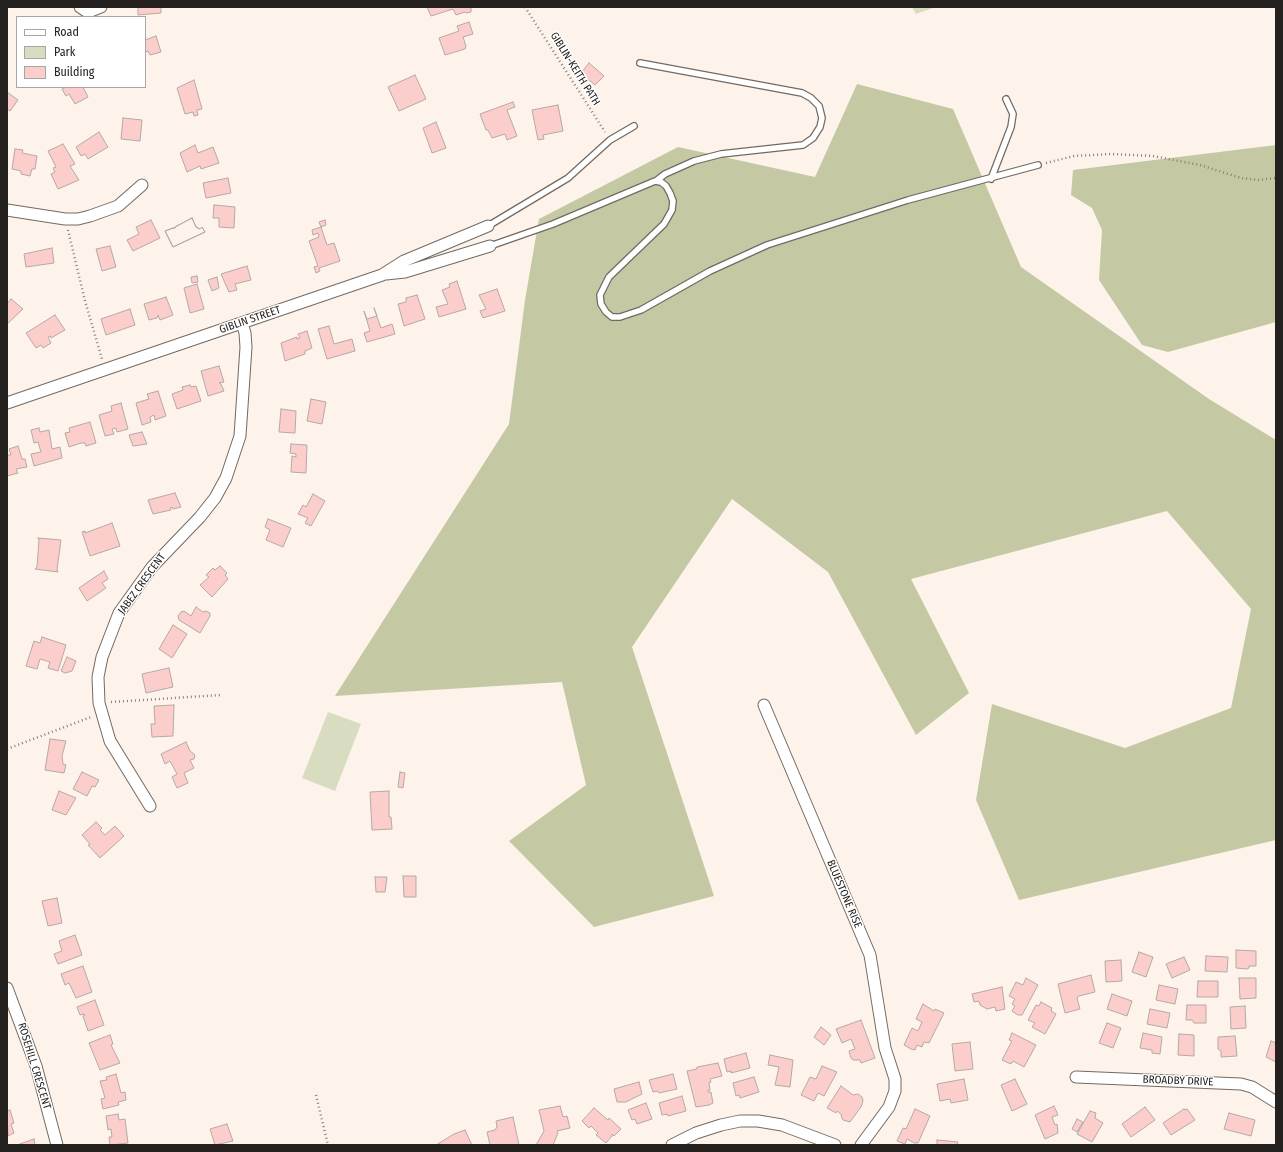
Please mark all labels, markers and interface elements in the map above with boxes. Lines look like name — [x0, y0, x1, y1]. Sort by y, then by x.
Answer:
legend — [16, 16, 146, 88]
text: Road — [54, 25, 79, 39]
street label: GIBLIN-KEITH PATH — [547, 30, 603, 108]
text: Park — [54, 45, 75, 59]
text: Building — [54, 65, 94, 79]
street label: GIBLIN STREET — [218, 303, 282, 337]
street label: JABEZ CRESCENT — [115, 551, 169, 617]
street label: BLUESTONE RISE — [824, 858, 864, 930]
street label: ROSEHILL CRESCENT — [15, 1021, 53, 1111]
street label: BROADBY DRIVE — [1142, 1073, 1214, 1089]

